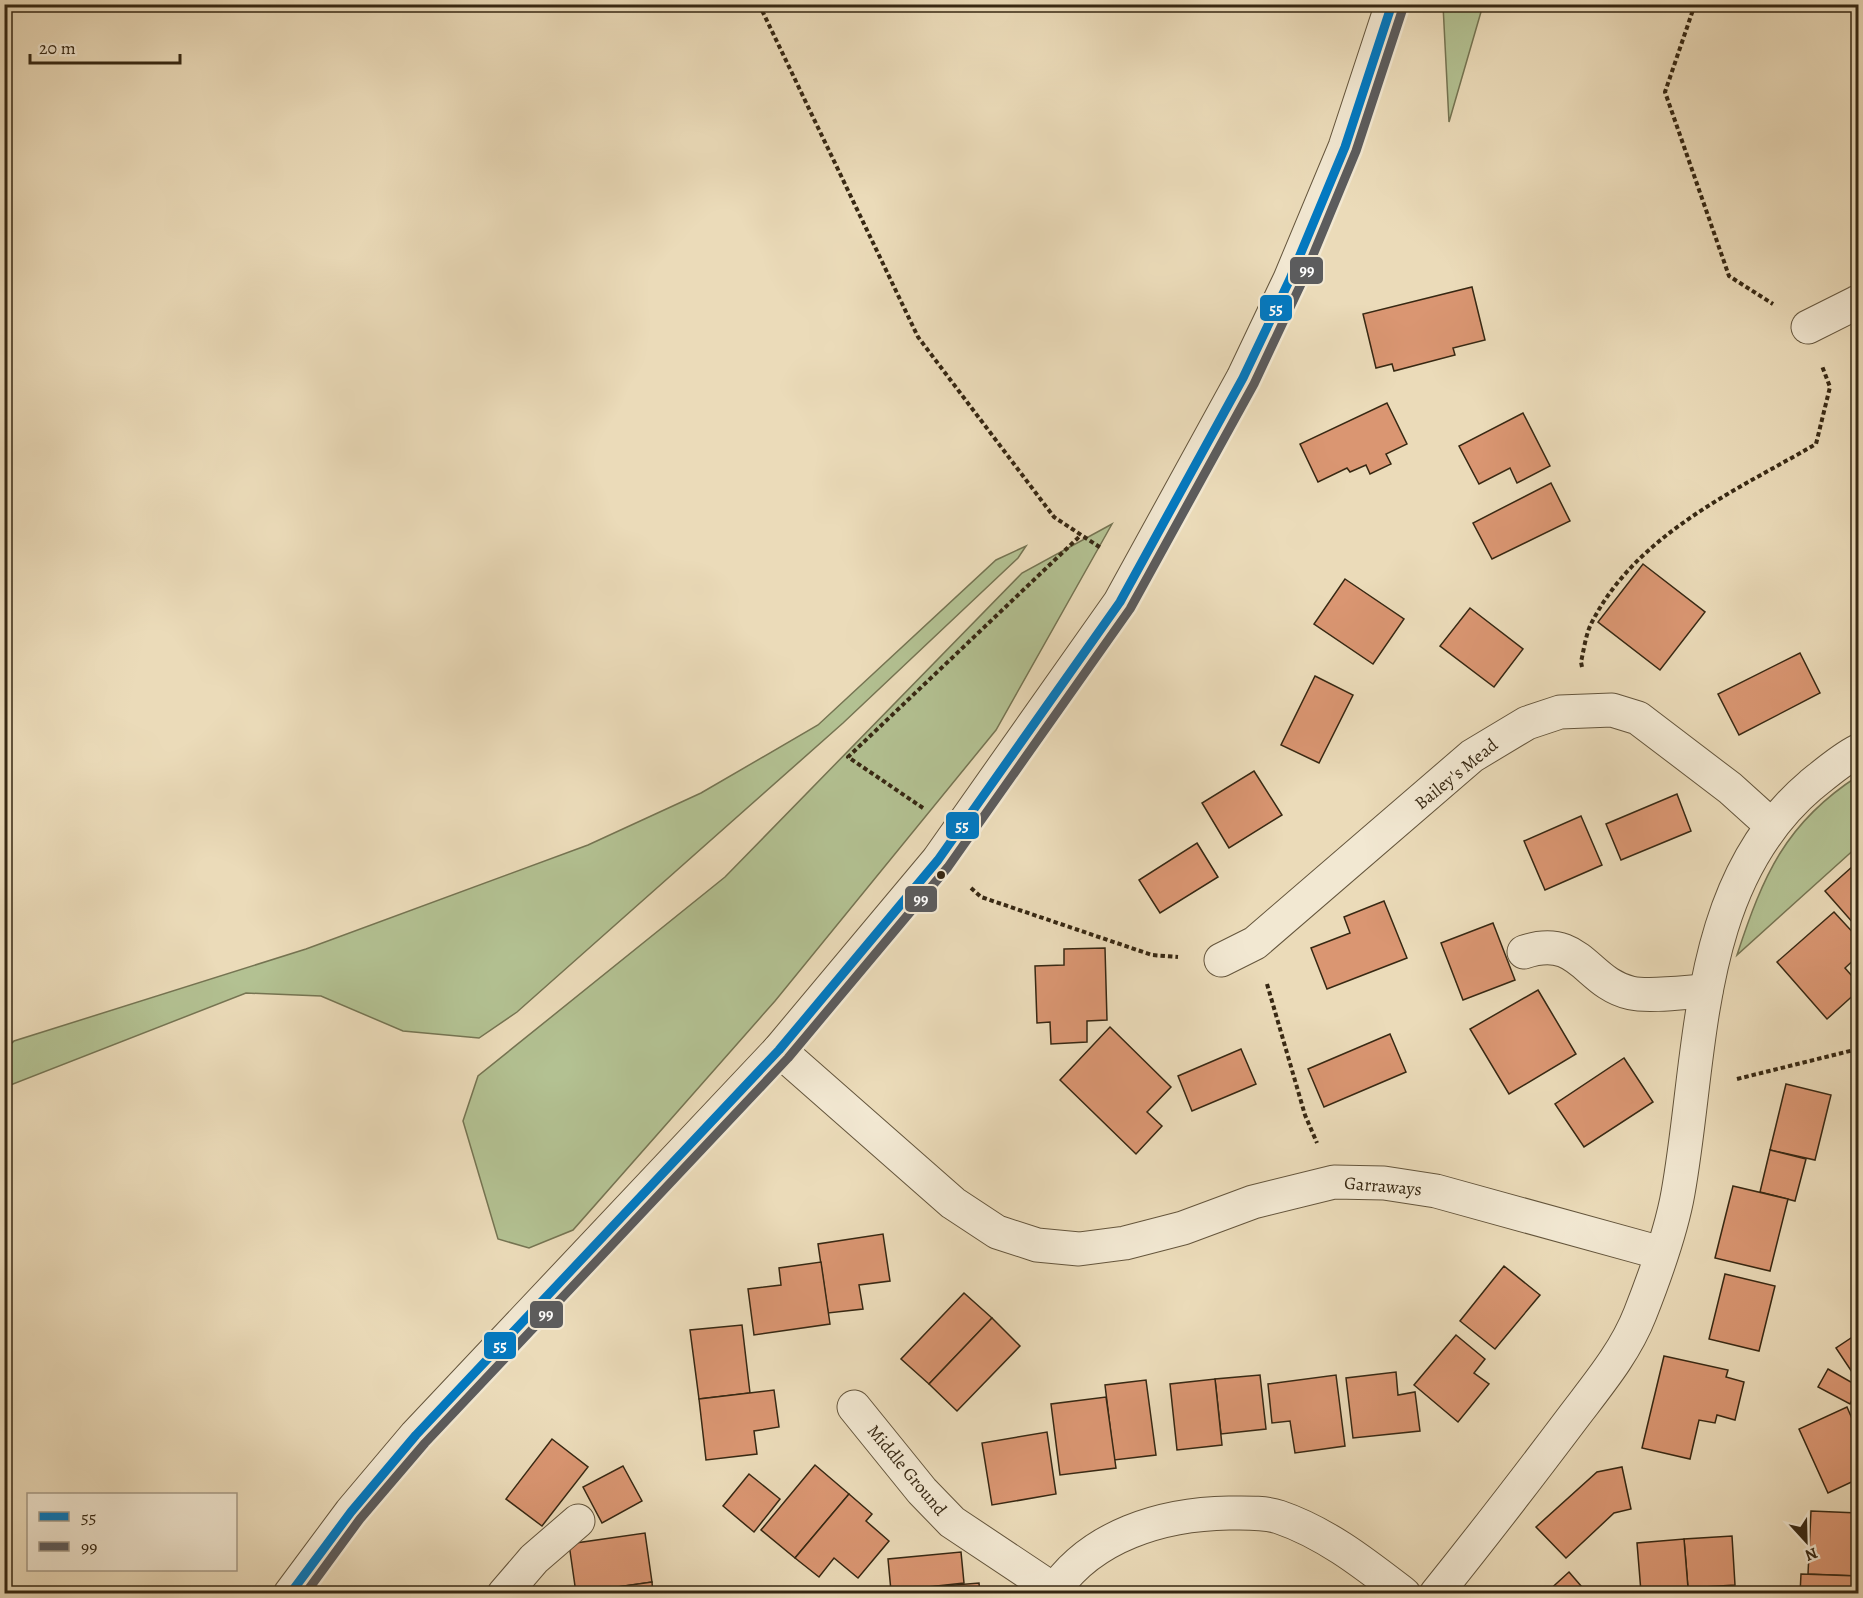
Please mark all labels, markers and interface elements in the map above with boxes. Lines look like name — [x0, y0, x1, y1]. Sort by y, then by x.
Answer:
scale bar — [30, 27, 180, 65]
text: 20 m — [39, 36, 76, 60]
line badge: 99 — [1289, 256, 1324, 285]
text: 99 — [1300, 260, 1314, 282]
line badge: 55 — [1259, 294, 1293, 322]
text: 55 — [1269, 298, 1283, 320]
street label: Bailey's Mead — [1409, 733, 1503, 815]
line badge: 55 — [945, 811, 980, 840]
text: 55 — [955, 815, 969, 837]
unlabelled marker — [935, 869, 947, 881]
line badge: 99 — [904, 885, 938, 913]
text: 99 — [914, 889, 928, 911]
street label: Garraways — [1343, 1171, 1423, 1201]
line badge: 99 — [529, 1300, 564, 1329]
text: 99 — [539, 1304, 553, 1326]
line badge: 55 — [483, 1331, 517, 1360]
text: 55 — [493, 1335, 507, 1357]
street label: Middle Ground — [862, 1419, 952, 1521]
legend — [27, 1493, 237, 1571]
text: 55 — [81, 1505, 96, 1529]
north arrow — [1776, 1511, 1836, 1571]
text: 99 — [81, 1535, 97, 1559]
text: N — [1801, 1542, 1821, 1566]

